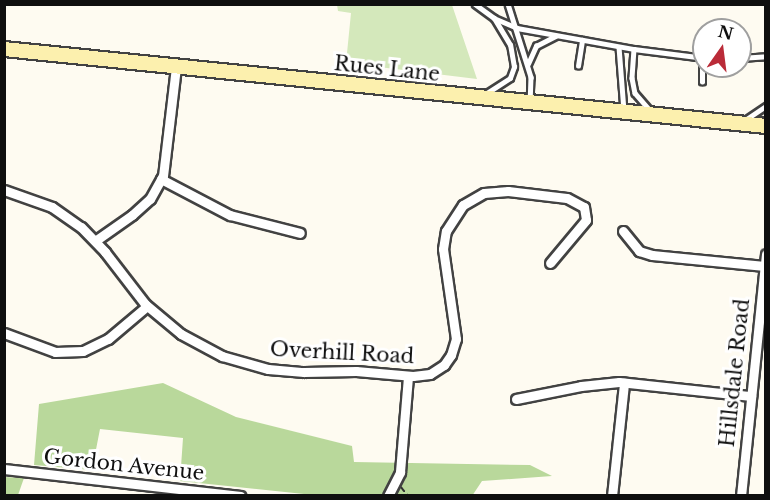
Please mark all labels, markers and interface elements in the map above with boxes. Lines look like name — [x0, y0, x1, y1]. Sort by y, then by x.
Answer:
north arrow — [692, 18, 752, 78]
text: N — [716, 21, 736, 44]
street label: Rues Lane — [333, 52, 441, 86]
street label: Hillsdale Road — [715, 298, 755, 448]
street label: Overhill Road — [269, 337, 415, 369]
street label: Gordon Avenue — [42, 445, 206, 485]

